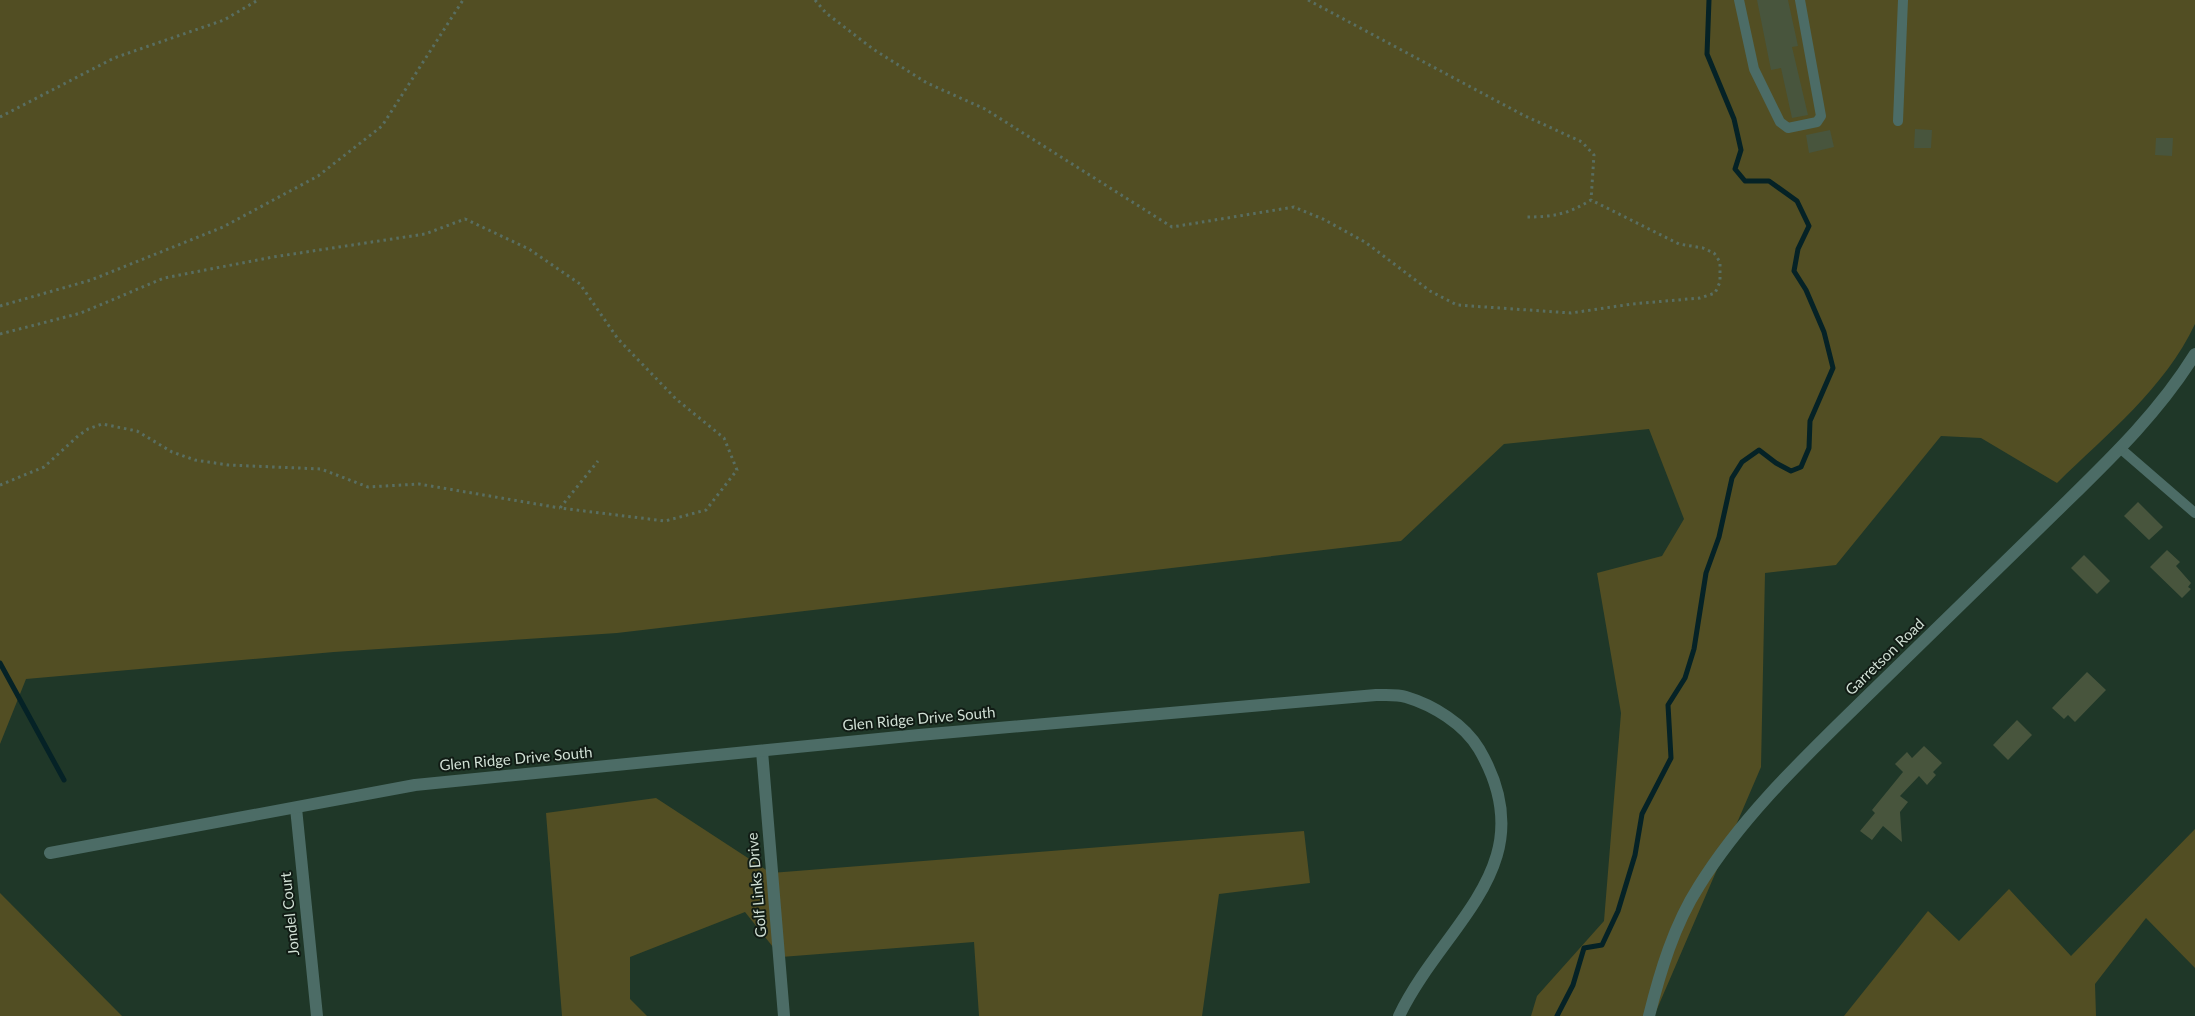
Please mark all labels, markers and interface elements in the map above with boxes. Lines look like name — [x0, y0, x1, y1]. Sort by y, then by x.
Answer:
street label: Garretson Road — [1841, 614, 1928, 698]
street label: Glen Ridge Drive South — [842, 702, 996, 734]
street label: Glen Ridge Drive South — [439, 742, 593, 774]
street label: Golf Links Drive — [742, 832, 770, 938]
street label: Jondel Court — [276, 871, 302, 957]

